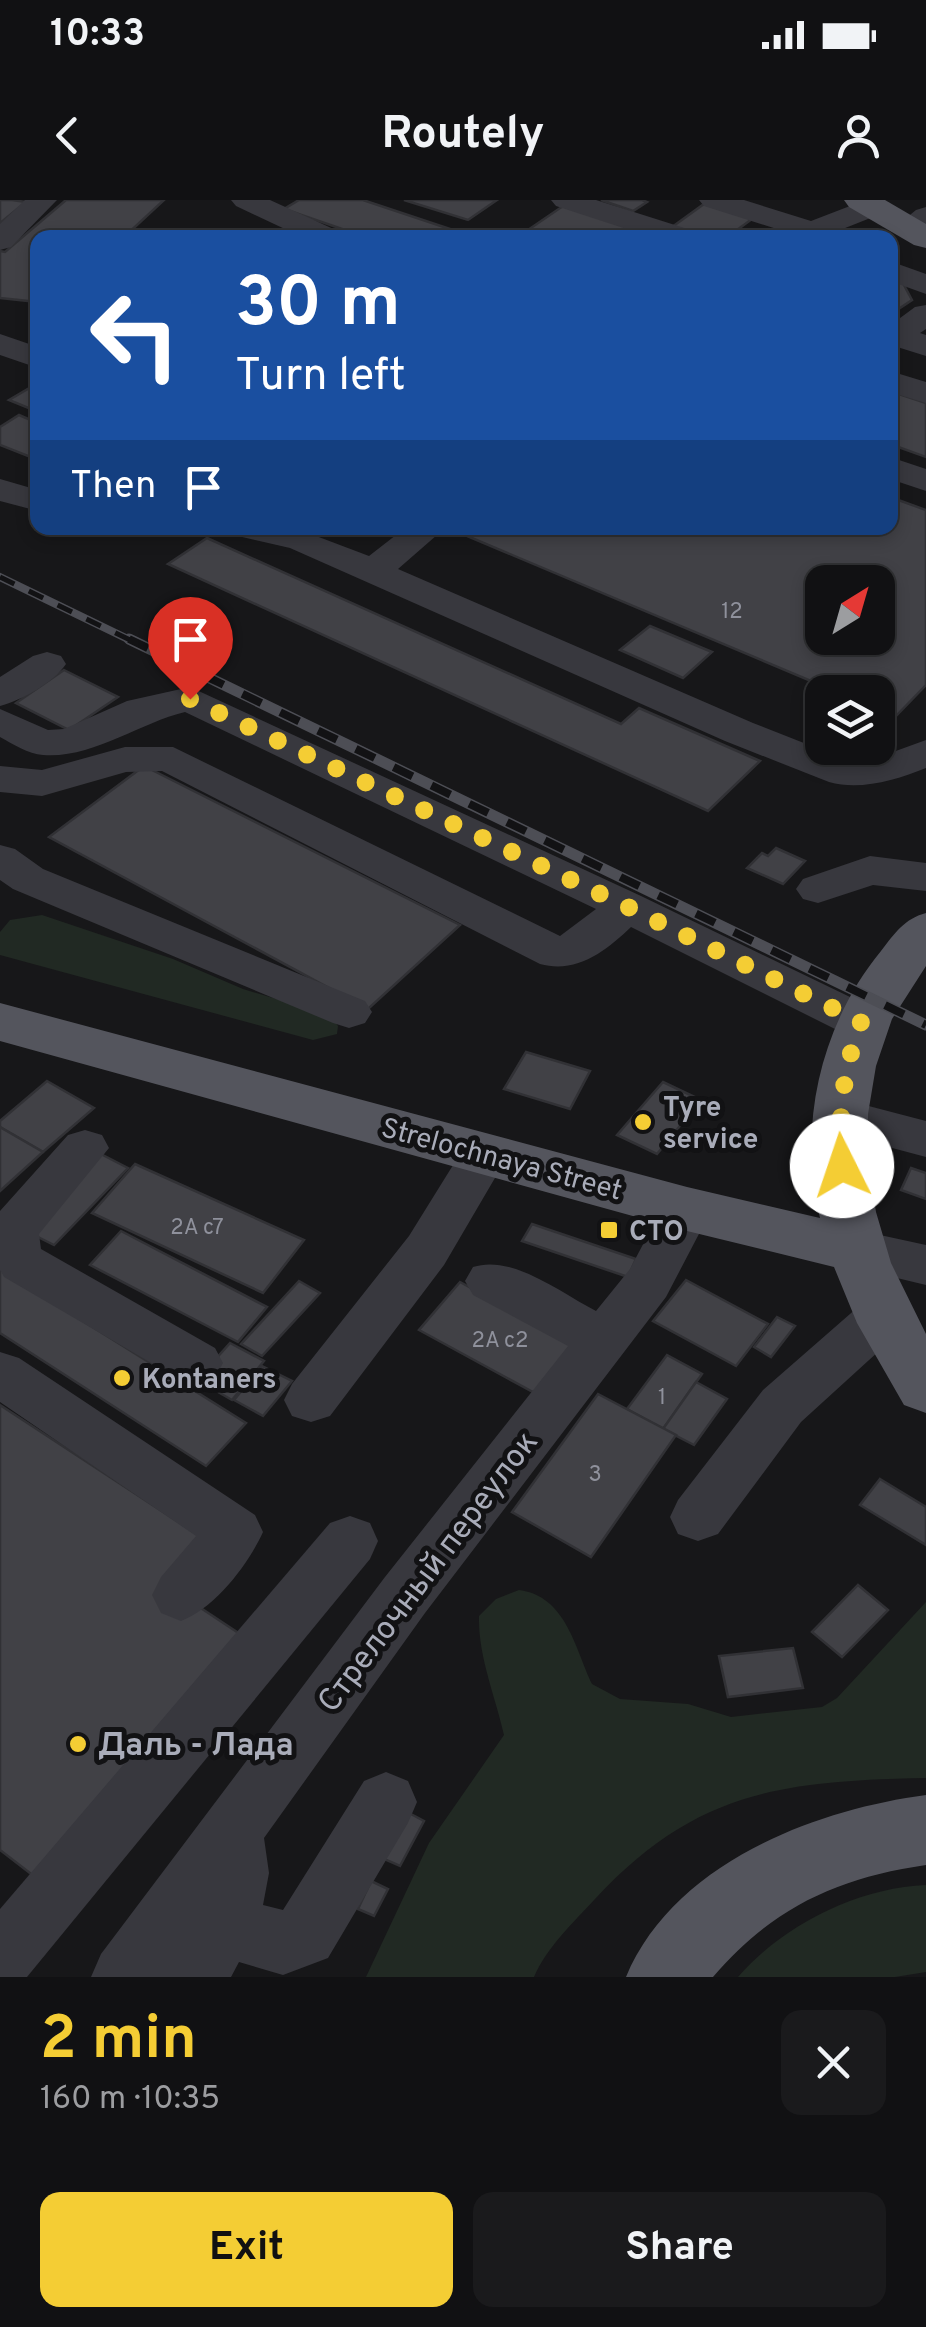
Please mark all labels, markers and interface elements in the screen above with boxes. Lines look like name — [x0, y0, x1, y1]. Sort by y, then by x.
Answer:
text: 10:33 — [50, 11, 145, 60]
text: Routely — [382, 107, 544, 164]
icon: back — [40, 108, 95, 163]
icon: person — [831, 108, 886, 163]
text: 30 m — [235, 262, 401, 351]
icon: left — [70, 270, 200, 400]
text: Turn left — [235, 349, 406, 406]
icon: arrive — [176, 460, 231, 515]
text: Then — [70, 463, 156, 512]
north arrow — [805, 565, 895, 655]
map controls — [805, 565, 895, 765]
pin — [148, 597, 233, 700]
house number: 12 — [721, 599, 743, 626]
icon: arrive — [163, 612, 218, 667]
button: layers — [805, 675, 895, 765]
place label: Tyre service — [663, 1091, 758, 1159]
street label: Strelochnaya Street — [377, 1111, 626, 1210]
marker: Tyre service — [632, 1111, 654, 1133]
position arrow — [790, 1114, 894, 1218]
house number: 2А с7 — [170, 1215, 224, 1242]
place label: СТО — [629, 1215, 684, 1251]
marker: СТО — [598, 1219, 620, 1241]
house number: 2А с2 — [471, 1328, 529, 1355]
place label: Kontaners — [142, 1363, 277, 1399]
marker: Kontaners — [111, 1367, 133, 1389]
house number: 1 — [658, 1385, 666, 1412]
street label: Стрелочный переулок — [310, 1424, 548, 1721]
house number: 3 — [588, 1462, 602, 1489]
place label: Даль - Лада — [98, 1727, 294, 1767]
marker: Даль - Лада — [67, 1733, 89, 1755]
text: 2 min — [40, 2004, 197, 2080]
button: close — [781, 2010, 886, 2115]
text: 160 m · 10:35 — [40, 2080, 220, 2120]
button: Exit — [40, 2192, 453, 2307]
button: Share — [473, 2192, 886, 2307]

